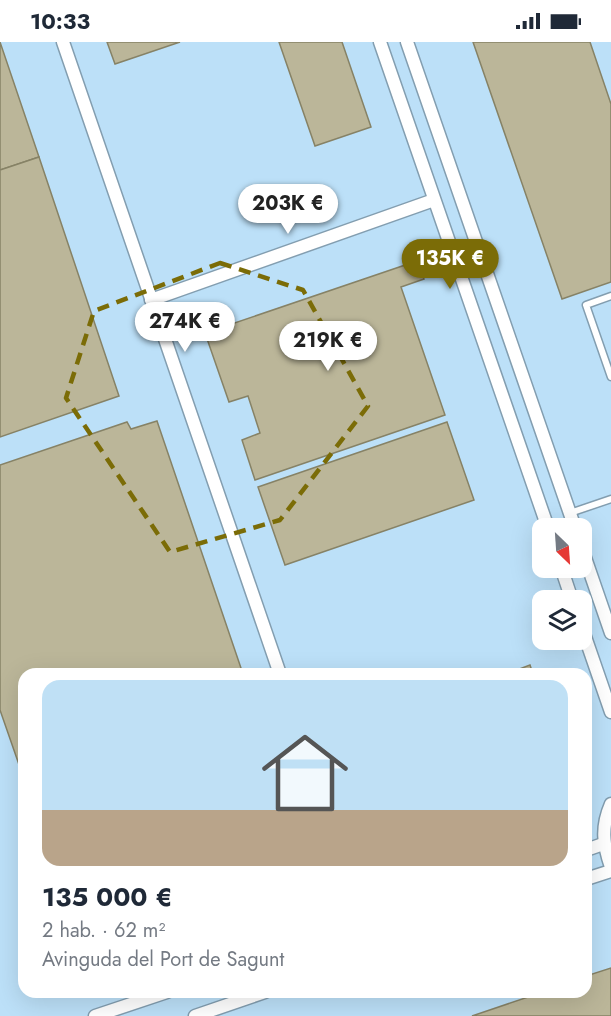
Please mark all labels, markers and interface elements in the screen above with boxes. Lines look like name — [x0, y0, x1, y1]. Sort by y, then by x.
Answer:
text: 10:33 — [30, 5, 90, 37]
pin: 203K € — [239, 184, 337, 235]
text: 203K € — [252, 189, 324, 218]
pin: 135K € — [401, 239, 499, 290]
text: 135K € — [416, 244, 484, 273]
pin: 274K € — [136, 302, 234, 353]
text: 274K € — [149, 307, 221, 336]
pin: 219K € — [279, 321, 377, 372]
text: 219K € — [293, 326, 363, 355]
north arrow — [532, 518, 592, 578]
map controls — [532, 518, 592, 650]
button: layers — [532, 590, 592, 650]
icon: home — [251, 719, 359, 827]
text: 135 000 € — [42, 878, 172, 916]
text: 2 hab. · 62 m² — [42, 916, 165, 945]
text: Avinguda del Port de Sagunt — [42, 945, 284, 974]

